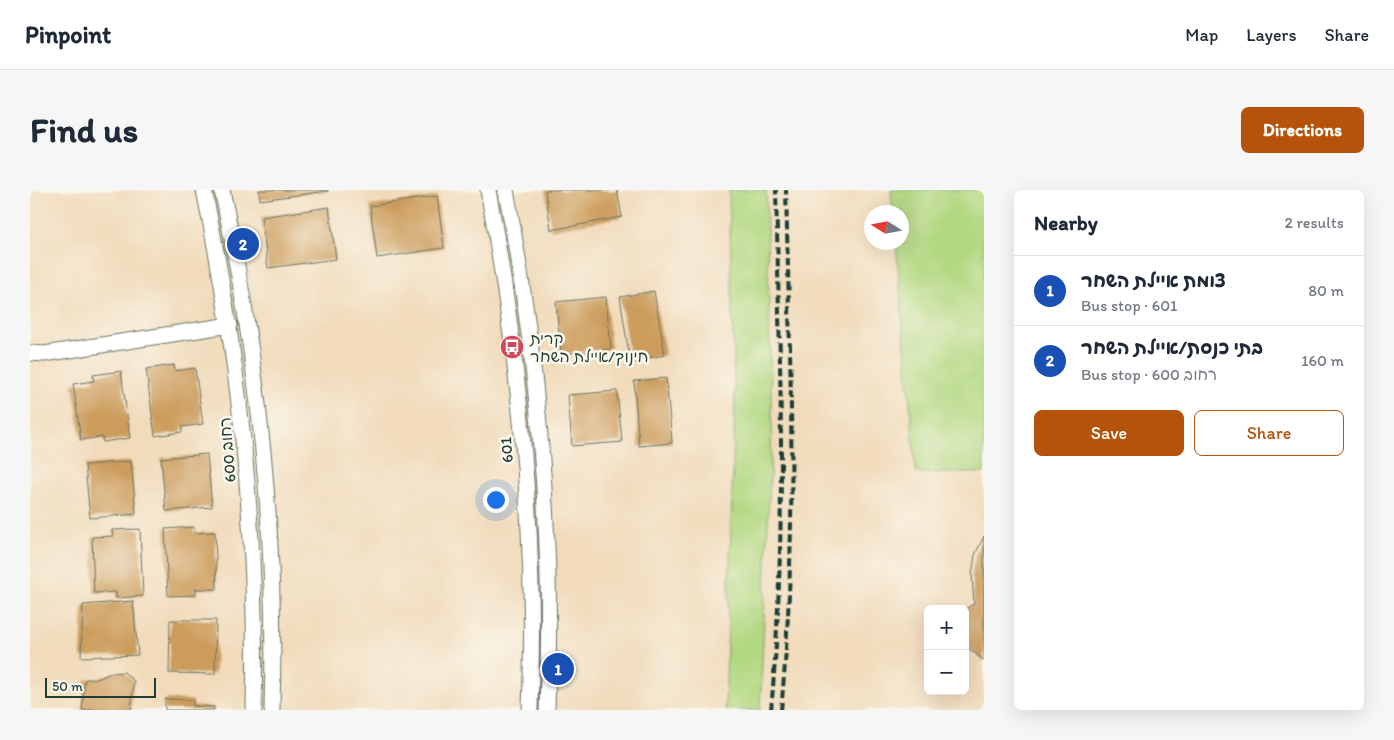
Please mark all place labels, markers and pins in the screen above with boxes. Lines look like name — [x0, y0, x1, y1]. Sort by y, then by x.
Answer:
pin: 2 — [227, 225, 259, 263]
place label: קרית חינוך/איילת השחר — [529, 329, 648, 366]
bus stop icon: קרית חינוך/איילת השחר — [499, 334, 525, 360]
pin: 1 — [542, 650, 574, 688]

